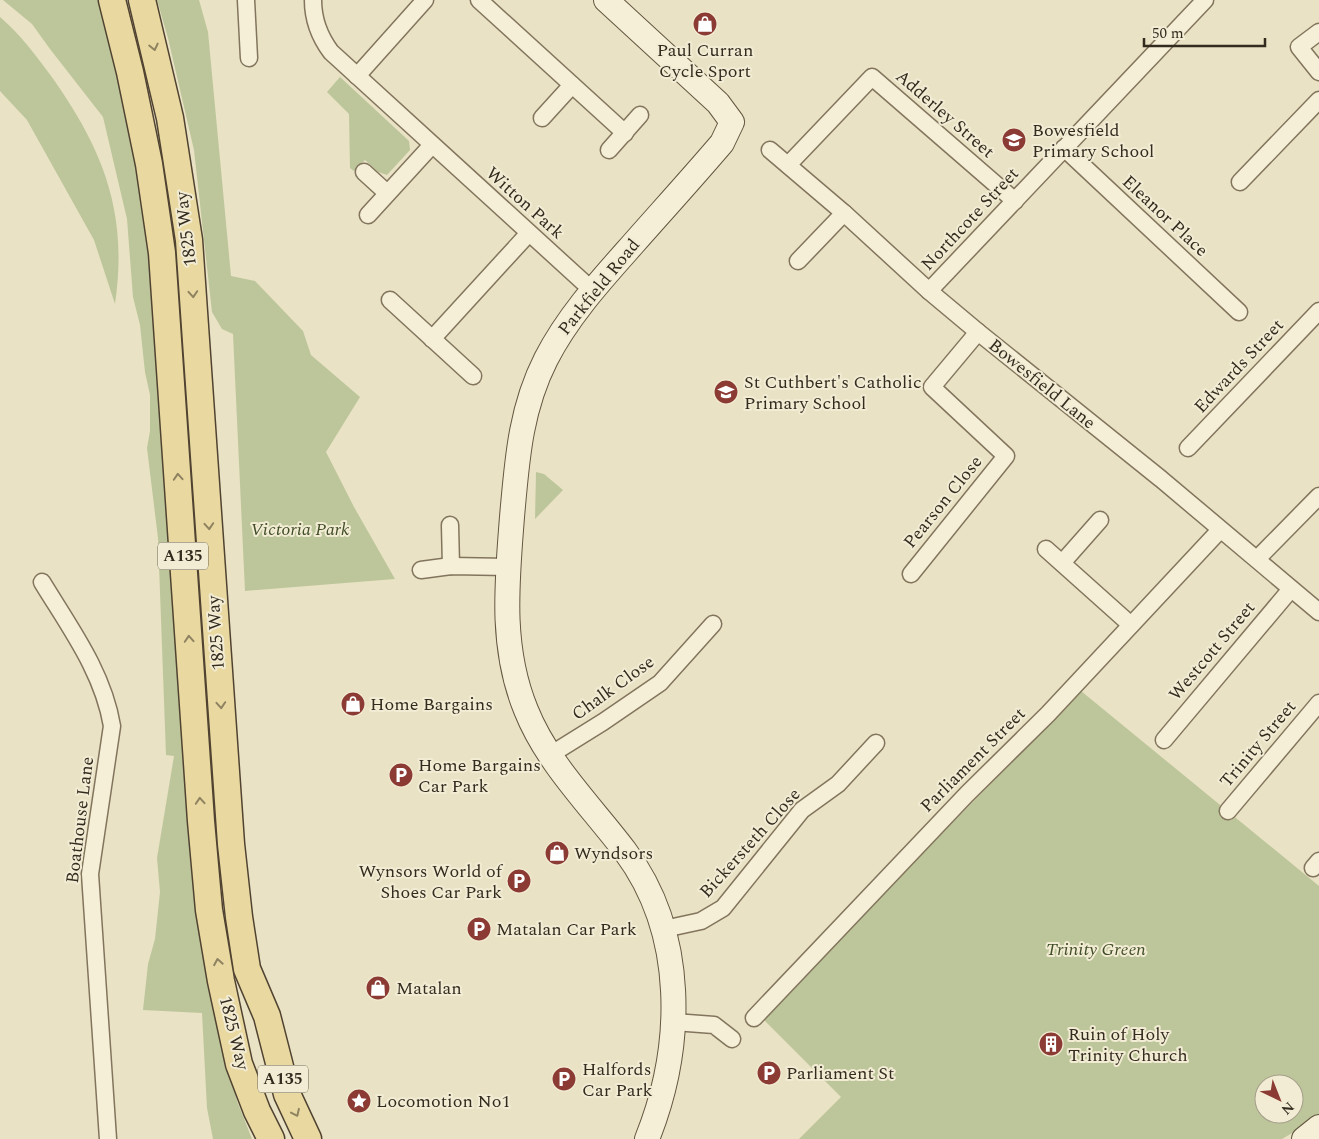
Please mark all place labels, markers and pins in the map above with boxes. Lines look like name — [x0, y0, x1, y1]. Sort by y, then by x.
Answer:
shop icon: Paul Curran Cycle Sport — [692, 11, 718, 37]
place label: Paul Curran Cycle Sport — [657, 37, 753, 85]
place label: Bowesfield Primary School — [1032, 117, 1154, 165]
school or university icon: Bowesfield Primary School — [1001, 127, 1027, 153]
place label: St Cuthbert's Catholic Primary School — [744, 369, 922, 417]
school or university icon: St Cuthbert's Catholic Primary School — [713, 379, 739, 405]
shop icon: Home Bargains — [340, 691, 366, 717]
place label: Home Bargains — [370, 691, 493, 718]
place label: Home Bargains Car Park — [418, 752, 541, 800]
parking icon: Home Bargains Car Park — [388, 762, 414, 788]
shop icon: Wyndsors — [544, 840, 570, 866]
place label: Wyndsors — [574, 840, 653, 867]
place label: Wynsors World of Shoes Car Park — [358, 858, 504, 906]
parking icon: Wynsors World of Shoes Car Park — [506, 868, 532, 894]
parking icon: Matalan Car Park — [466, 916, 492, 942]
place label: Matalan Car Park — [496, 916, 637, 943]
shop icon: Matalan — [365, 975, 391, 1001]
place label: Matalan — [396, 975, 462, 1002]
place label: Ruin of Holy Trinity Church — [1068, 1021, 1188, 1069]
building icon: Ruin of Holy Trinity Church — [1038, 1031, 1064, 1057]
place label: Halfords Car Park — [582, 1056, 653, 1104]
parking icon: Parliament St — [756, 1060, 782, 1086]
place label: Parliament St — [786, 1060, 894, 1087]
parking icon: Halfords Car Park — [551, 1066, 577, 1092]
place icon: Locomotion No1 — [346, 1088, 372, 1114]
place label: Locomotion No1 — [376, 1088, 511, 1115]

